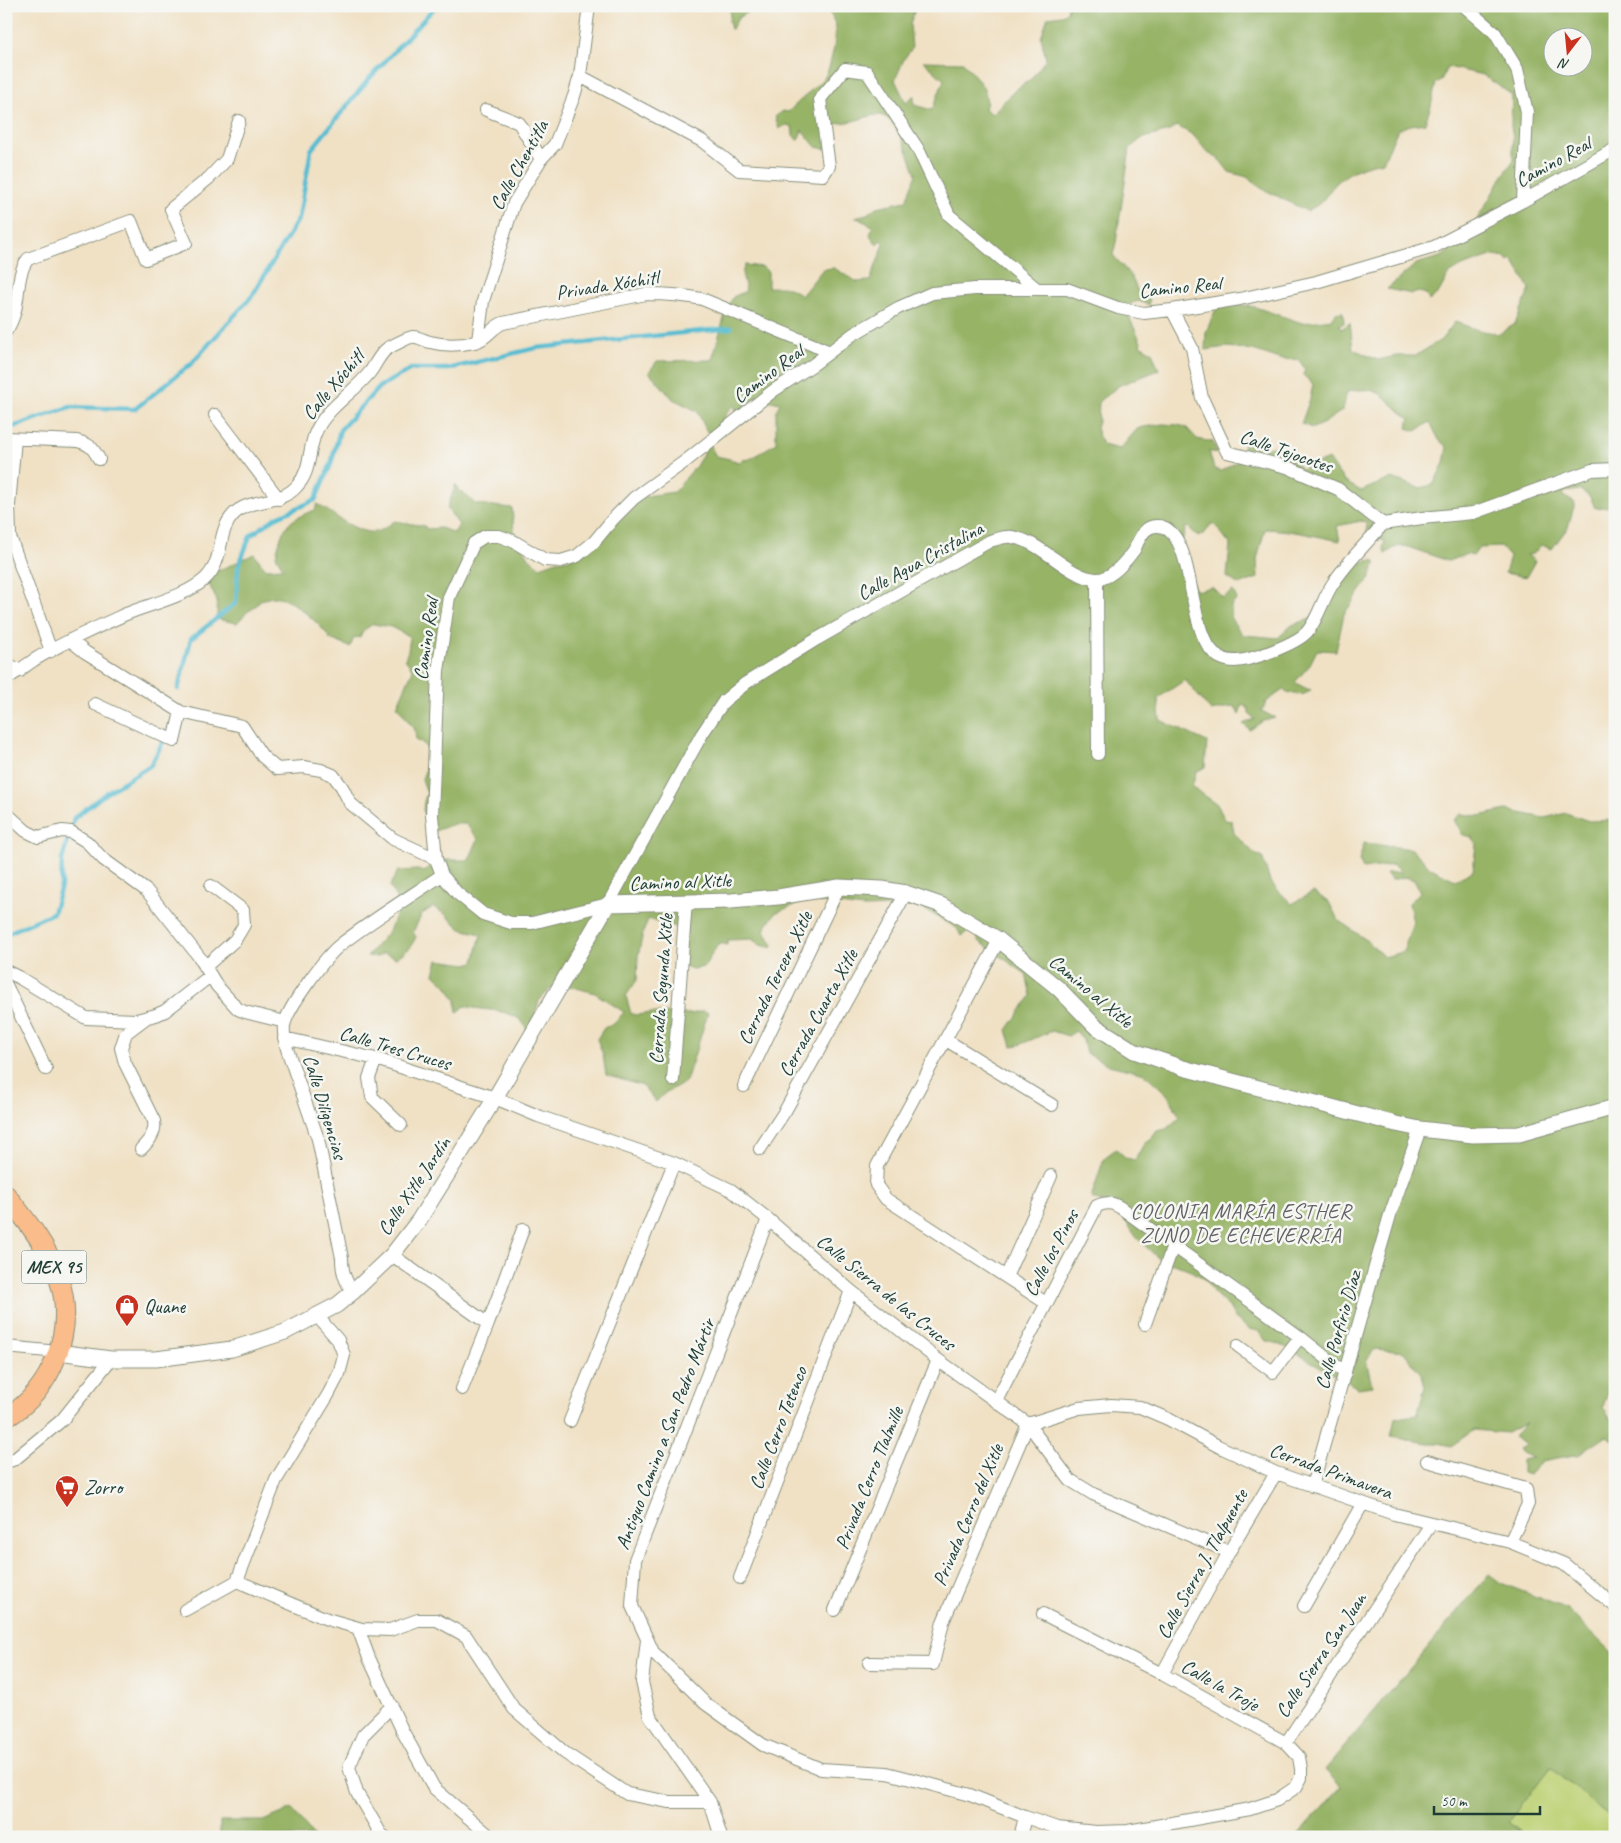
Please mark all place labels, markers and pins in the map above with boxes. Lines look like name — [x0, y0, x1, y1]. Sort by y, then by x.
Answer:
shop icon: Quane — [114, 1293, 140, 1327]
place label: Quane — [144, 1294, 186, 1319]
supermarket icon: Zorro — [54, 1474, 80, 1508]
place label: Zorro — [84, 1475, 124, 1500]

